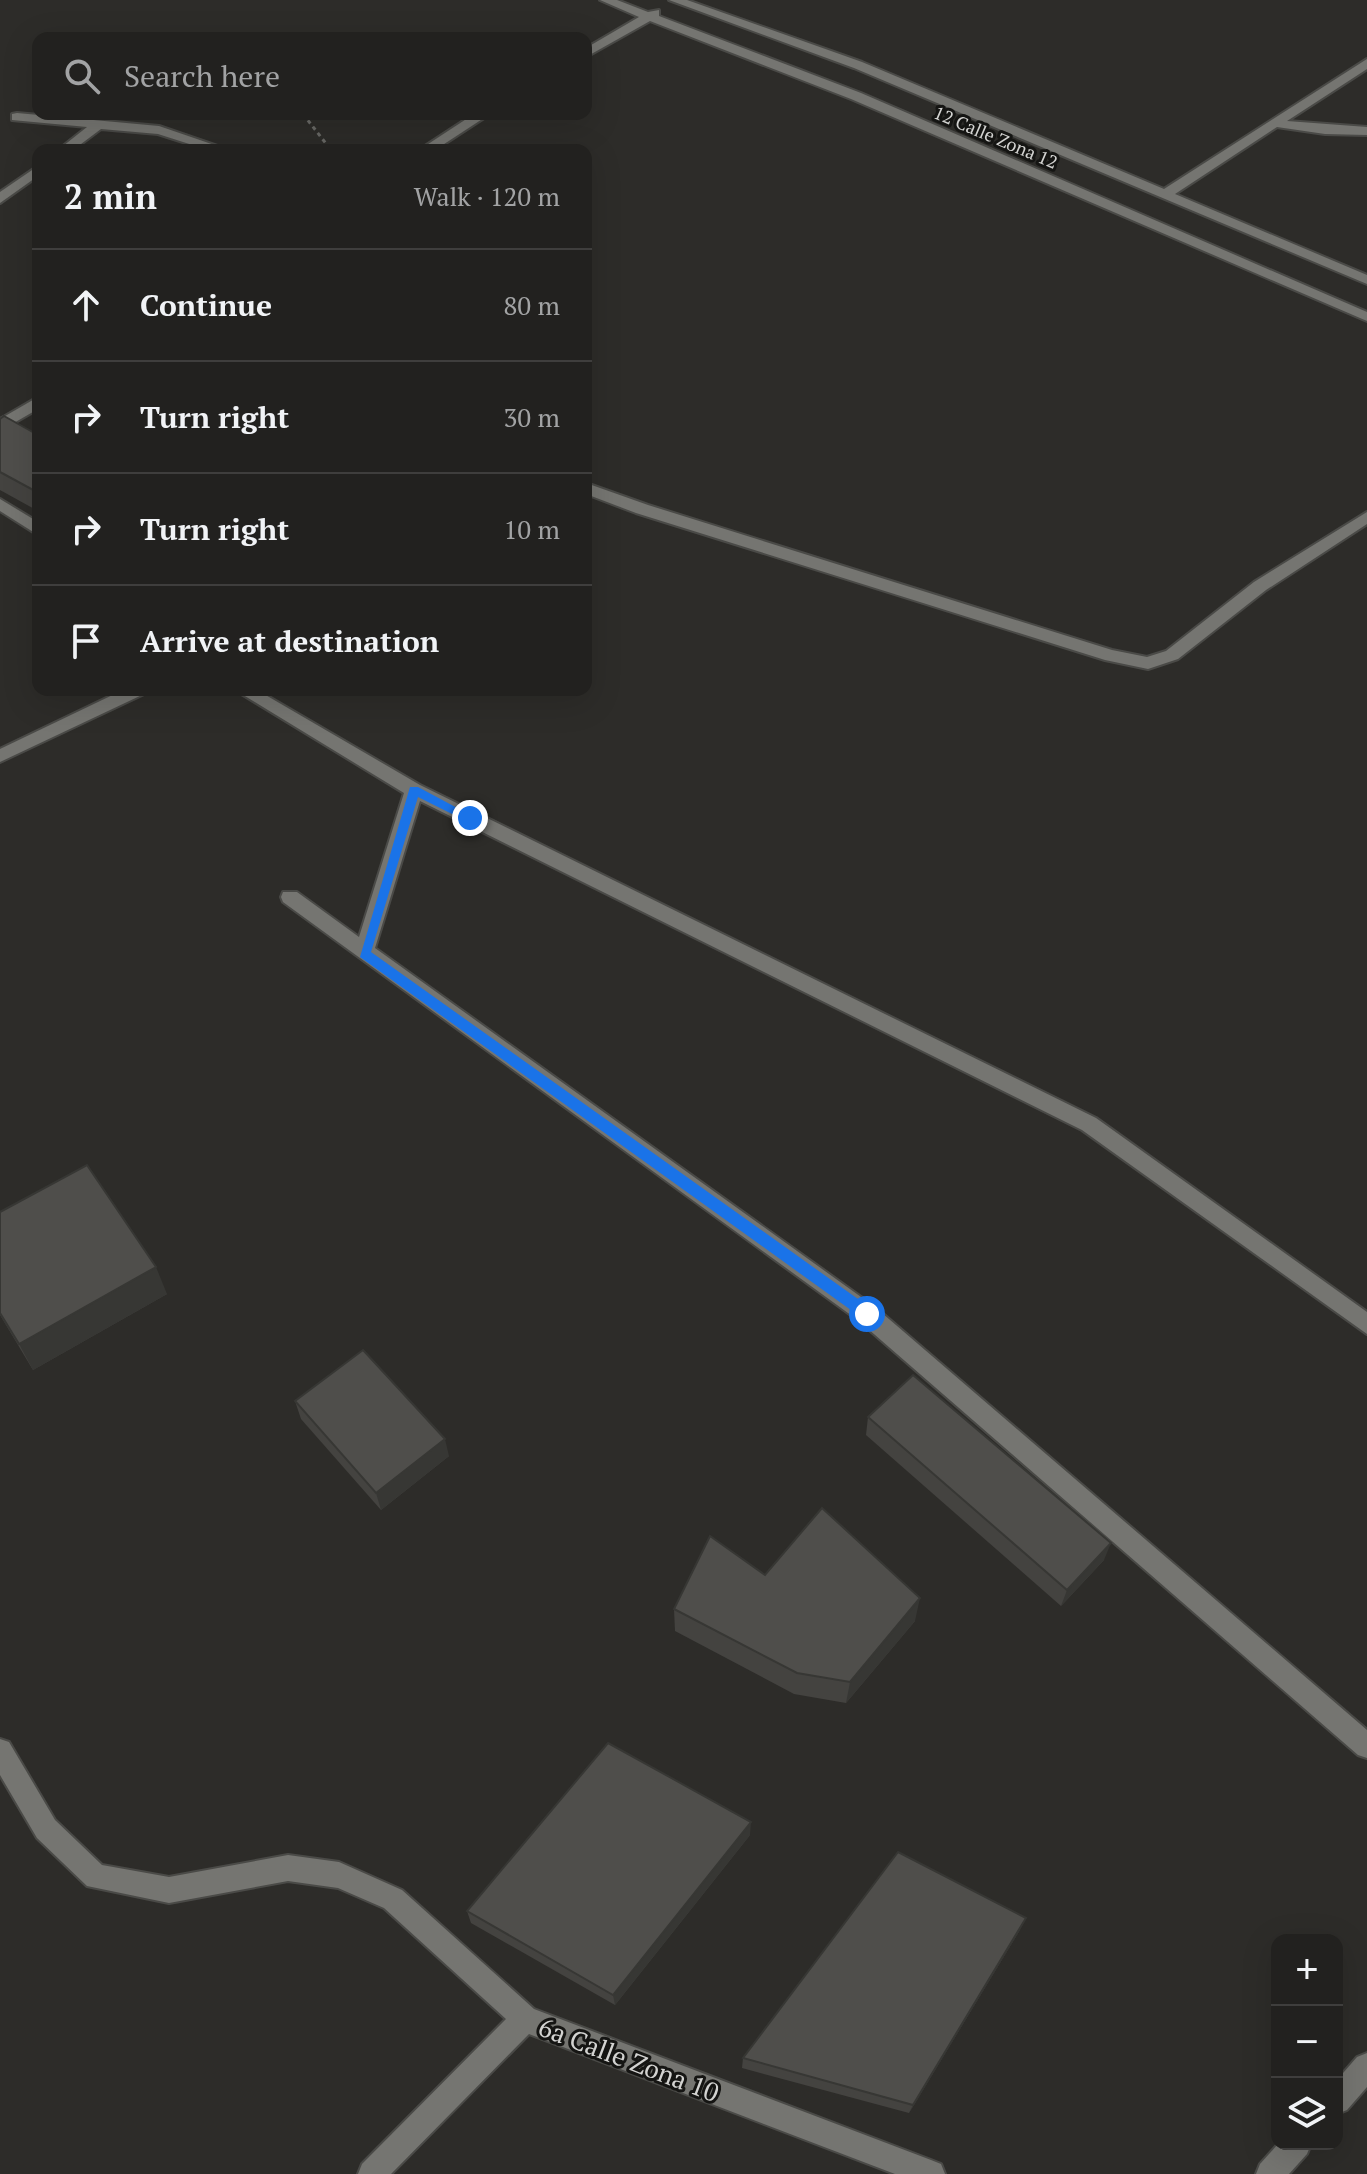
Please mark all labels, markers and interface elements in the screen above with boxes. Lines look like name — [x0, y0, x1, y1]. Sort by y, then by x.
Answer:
search box — [32, 32, 592, 120]
icon: search — [60, 54, 104, 98]
text: Search here — [124, 56, 280, 96]
street label: 12 Calle Zona 12 — [930, 100, 1062, 174]
text: 2 min — [64, 174, 157, 219]
text: Walk · 120 m — [414, 179, 560, 213]
icon: ahead — [64, 283, 108, 327]
text: Continue — [140, 285, 272, 325]
text: 80 m — [504, 288, 560, 322]
icon: right — [64, 395, 108, 439]
text: Turn right — [140, 397, 289, 437]
text: 30 m — [504, 400, 560, 434]
icon: right — [64, 507, 108, 551]
text: Turn right — [140, 509, 289, 549]
text: 10 m — [504, 512, 560, 546]
icon: arrive — [64, 619, 108, 663]
text: Arrive at destination — [140, 621, 439, 661]
route end — [452, 800, 488, 836]
route start — [849, 1296, 885, 1332]
map controls — [1271, 1934, 1343, 2150]
button: + — [1271, 1934, 1343, 2006]
button: − — [1271, 2006, 1343, 2078]
street label: 6a Calle Zona 10 — [534, 2009, 724, 2109]
button: layers — [1271, 2078, 1343, 2150]

